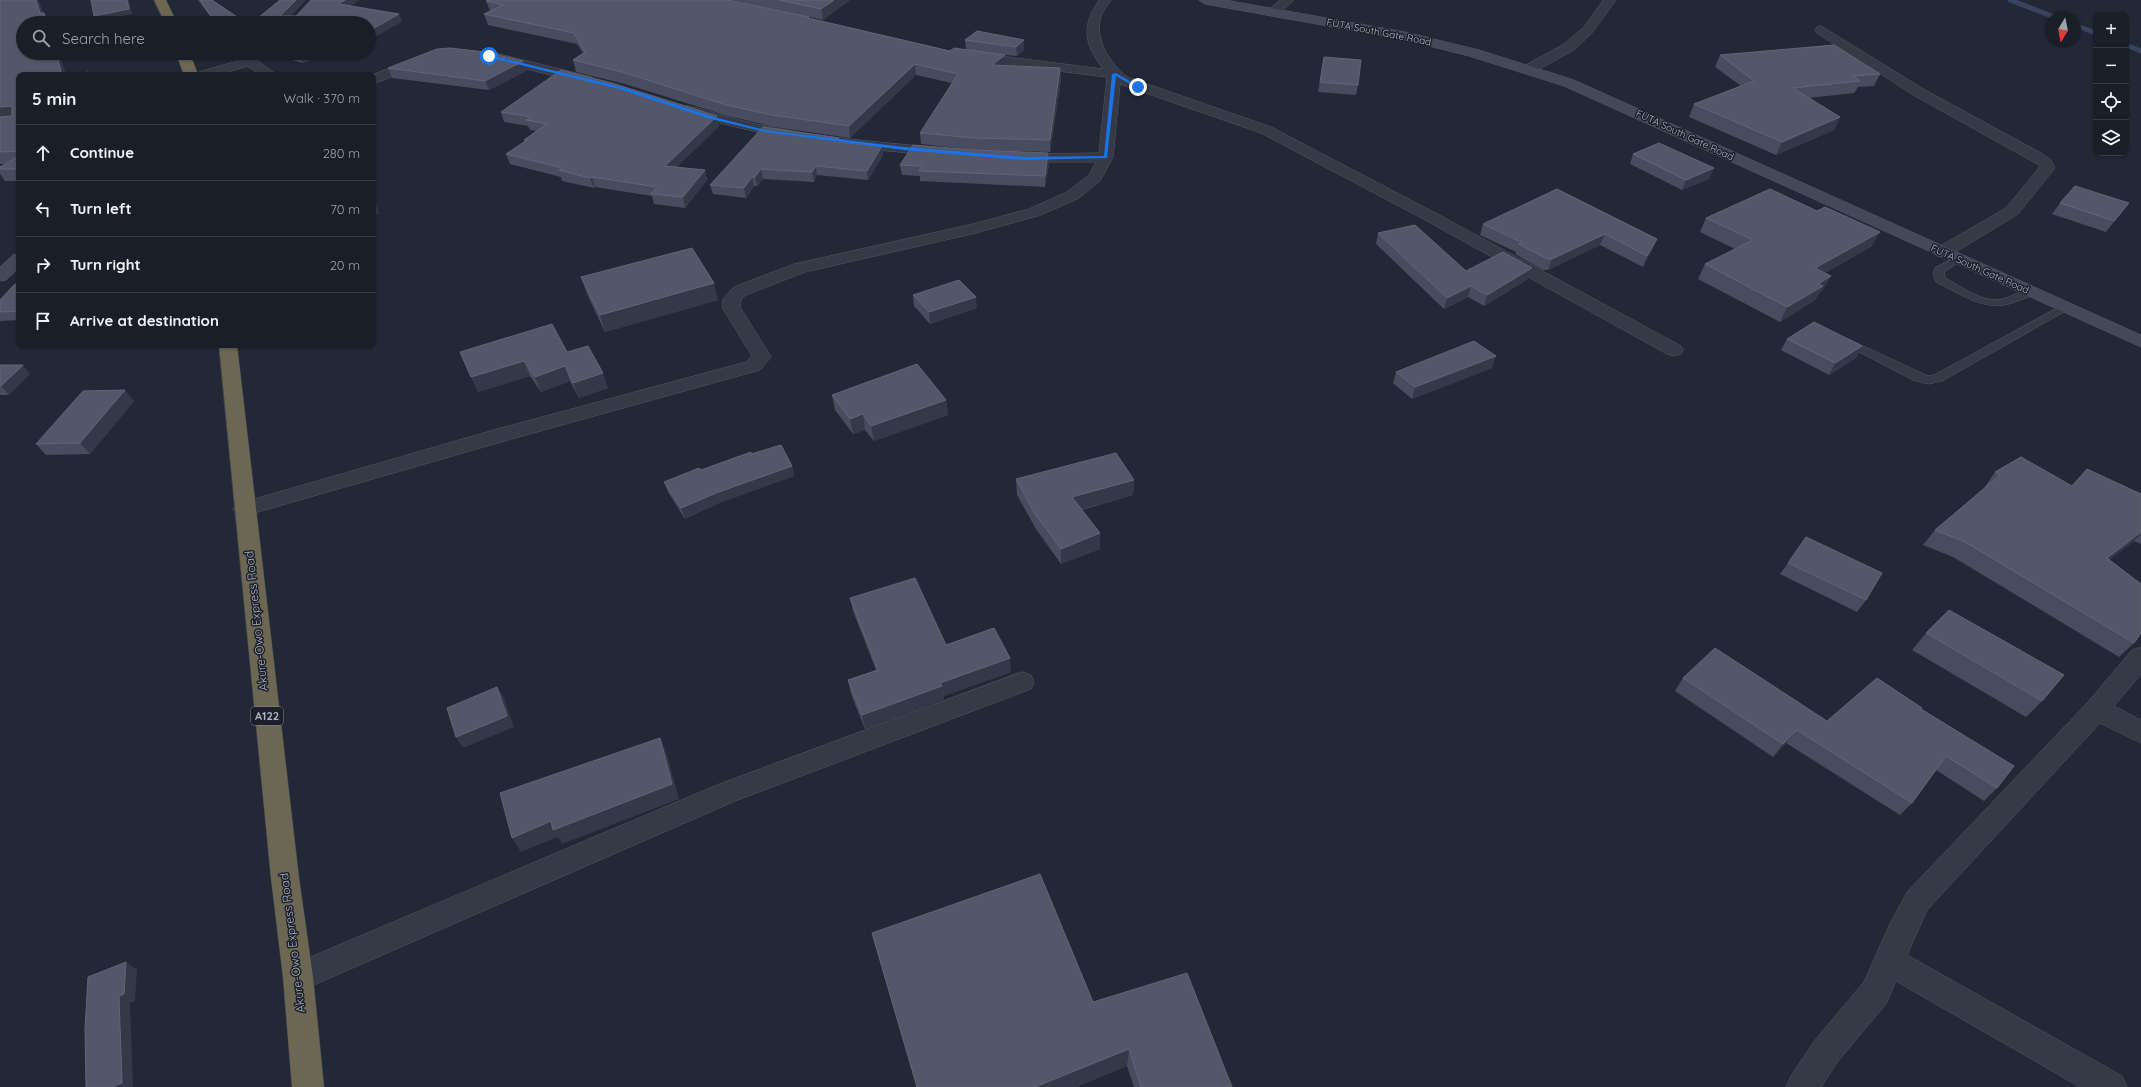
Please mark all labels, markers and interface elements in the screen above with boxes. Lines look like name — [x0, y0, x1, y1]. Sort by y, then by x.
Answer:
north arrow — [2045, 12, 2081, 48]
map controls — [2093, 12, 2129, 156]
button: + — [2093, 12, 2129, 48]
street label: FUTA South Gate Road — [1326, 15, 1432, 49]
search box — [16, 16, 376, 60]
icon: search — [30, 27, 52, 49]
text: Search here — [62, 29, 145, 48]
route start — [480, 47, 498, 65]
button: − — [2093, 48, 2129, 84]
route end — [1129, 78, 1147, 96]
button: locate — [2093, 84, 2129, 120]
text: 5 min — [32, 88, 76, 109]
text: Walk · 370 m — [283, 90, 360, 106]
street label: FUTA South Gate Road — [1634, 107, 1736, 163]
button: layers — [2093, 120, 2129, 156]
icon: ahead — [32, 142, 54, 164]
text: Continue — [70, 143, 134, 162]
text: 280 m — [323, 145, 360, 161]
icon: left — [32, 198, 54, 220]
text: Turn left — [70, 199, 132, 218]
text: 70 m — [330, 201, 360, 217]
street label: FUTA South Gate Road — [1929, 241, 2031, 297]
icon: right — [32, 254, 54, 276]
text: Turn right — [70, 255, 141, 274]
text: 20 m — [330, 257, 360, 273]
icon: arrive — [32, 310, 54, 332]
text: Arrive at destination — [70, 311, 219, 330]
street label: Akure-Owo Express Road — [241, 550, 271, 692]
road number: A122 — [251, 707, 283, 725]
street label: Akure-Owo Express Road — [276, 872, 308, 1014]

